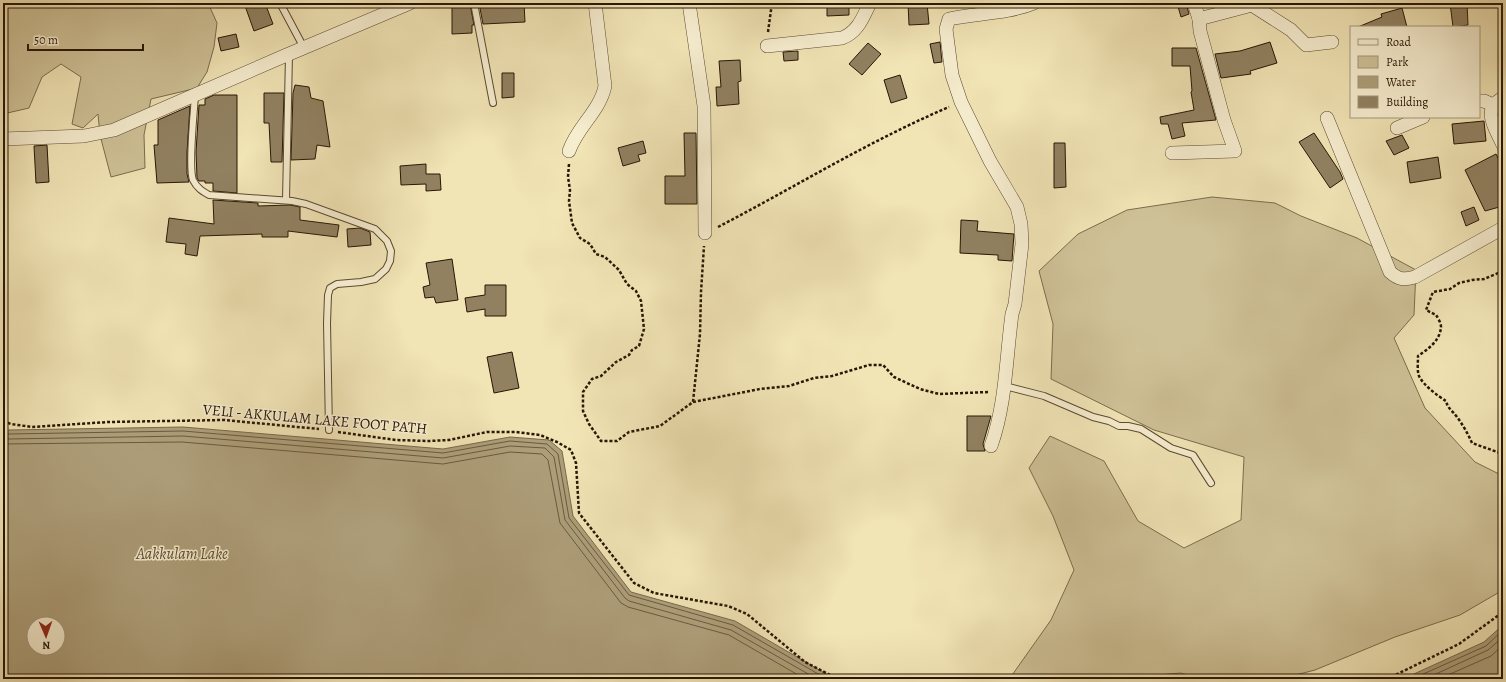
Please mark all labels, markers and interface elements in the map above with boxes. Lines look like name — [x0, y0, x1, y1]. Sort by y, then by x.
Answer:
scale bar — [28, 26, 143, 52]
legend — [1350, 26, 1480, 118]
text: 50 m — [34, 32, 58, 48]
text: Road — [1386, 34, 1412, 50]
text: Park — [1386, 54, 1409, 70]
text: Water — [1385, 74, 1416, 90]
text: Building — [1386, 94, 1428, 110]
street label: VELI - AKKULAM LAKE FOOT PATH — [201, 399, 428, 439]
water label: Aakkulam Lake — [135, 543, 228, 565]
north arrow — [26, 616, 66, 656]
text: N — [42, 638, 51, 653]

